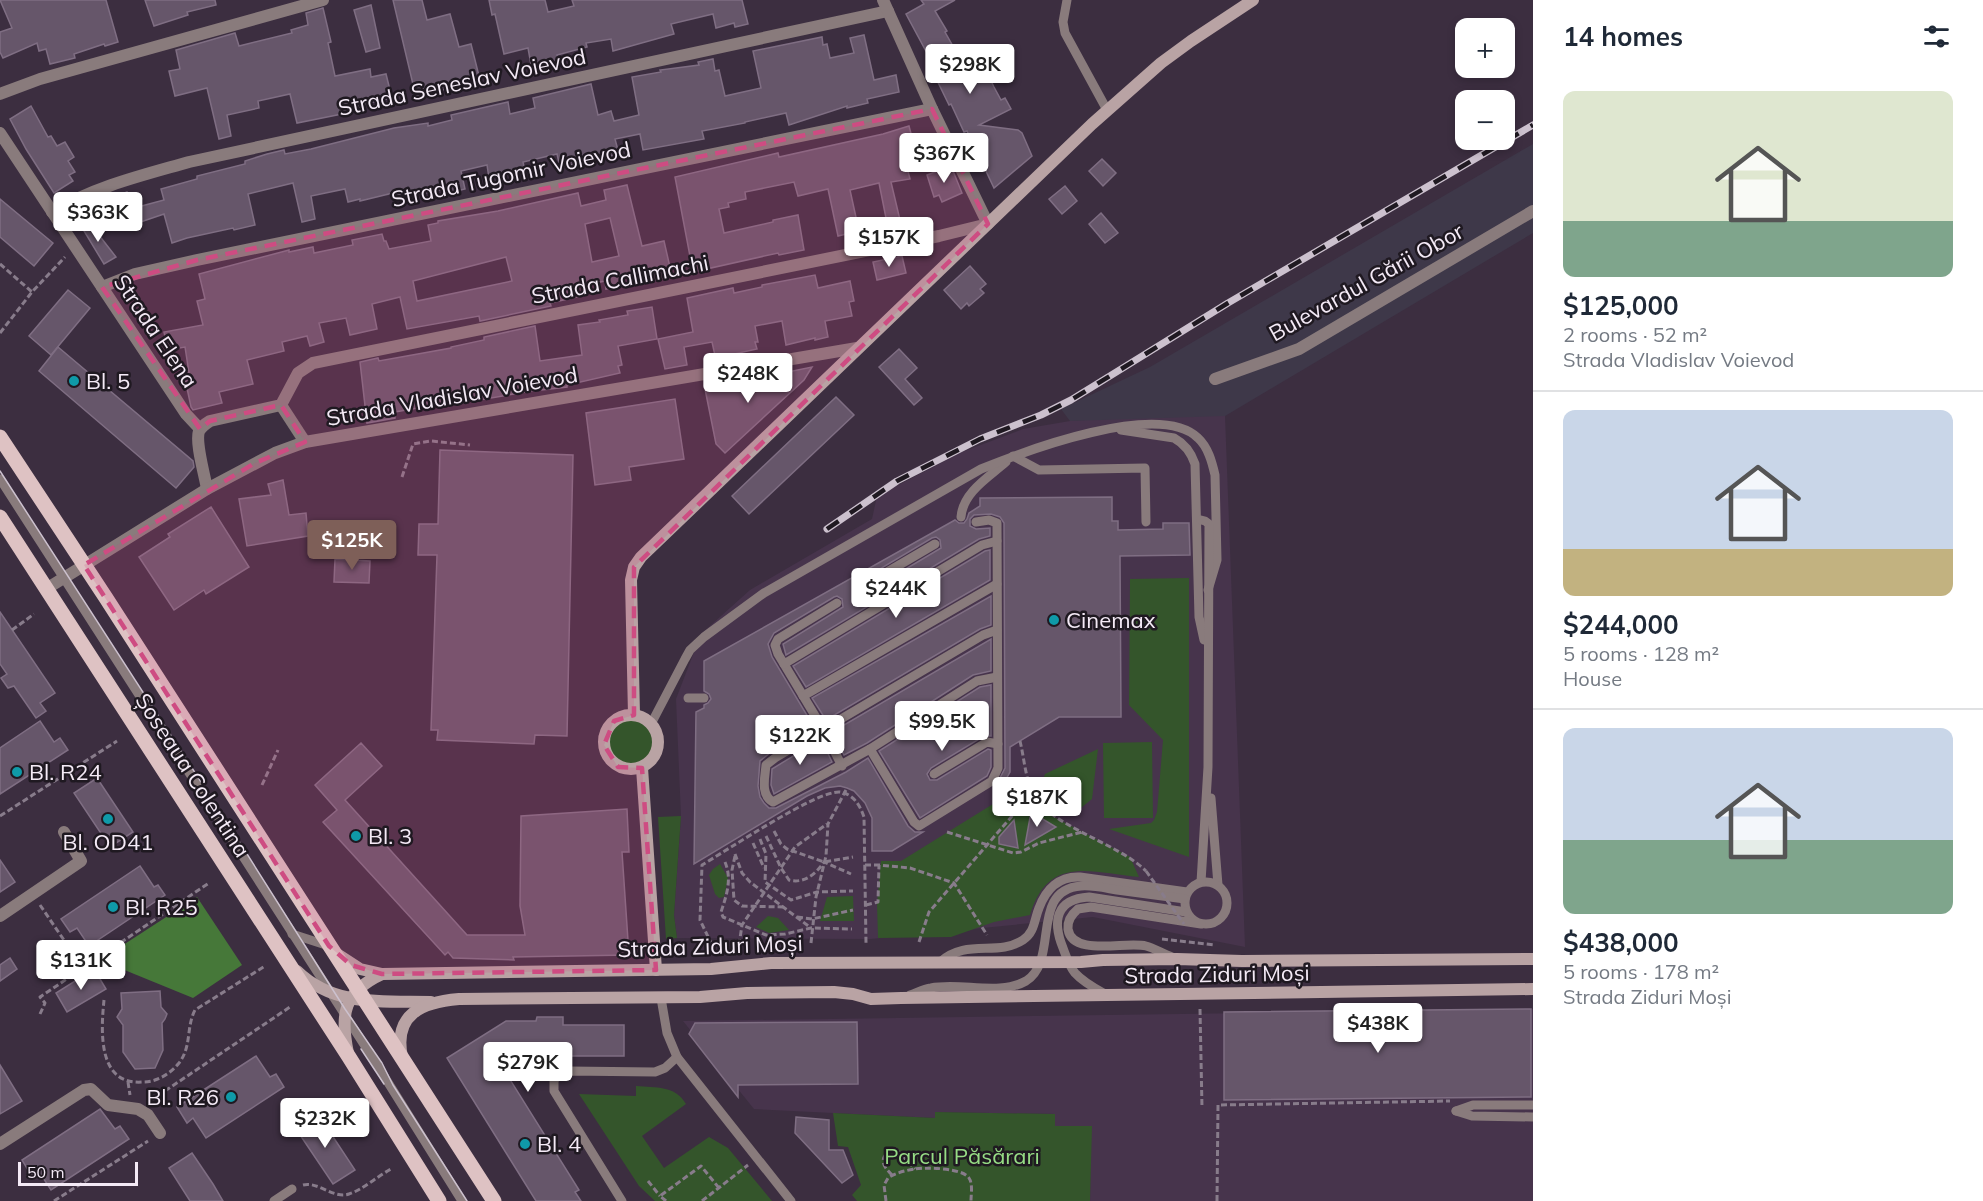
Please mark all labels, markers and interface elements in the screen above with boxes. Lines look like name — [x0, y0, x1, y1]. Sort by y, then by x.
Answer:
map controls — [1455, 18, 1515, 150]
button: + — [1455, 18, 1515, 78]
text: 14 homes — [1563, 20, 1683, 53]
icon: filters — [1920, 20, 1953, 53]
street label: Strada Seneslav Voievod — [335, 42, 589, 122]
pin: $298K — [928, 44, 1012, 95]
text: $298K — [939, 51, 1001, 76]
button: − — [1455, 90, 1515, 150]
icon: home — [1704, 130, 1812, 238]
pin: $367K — [902, 133, 986, 184]
street label: Strada Tugomir Voievod — [389, 135, 633, 213]
text: $367K — [913, 140, 975, 165]
pin: $363K — [56, 192, 140, 243]
text: $363K — [67, 199, 129, 224]
pin: $157K — [847, 217, 931, 268]
street label: Bulevardul Gării Obor — [1264, 217, 1468, 347]
text: $157K — [858, 224, 920, 249]
street label: Strada Callimachi — [529, 248, 711, 310]
street label: Strada Elena — [108, 269, 204, 393]
text: $125,000 — [1563, 289, 1679, 322]
text: 2 rooms · 52 m² — [1563, 322, 1707, 347]
text: Strada Vladislav Voievod — [1563, 347, 1794, 372]
pin: $248K — [706, 353, 790, 404]
street label: Strada Vladislav Voievod — [324, 360, 580, 432]
text: $248K — [717, 360, 779, 385]
place label: Bl. 5 — [86, 367, 130, 395]
marker: Bl. 5 — [67, 374, 81, 388]
icon: home — [1704, 449, 1812, 557]
pin: $125K — [310, 520, 394, 571]
text: $125K — [321, 527, 383, 552]
pin: $244K — [854, 568, 938, 619]
text: $244K — [865, 575, 927, 600]
place label: Cinemax — [1066, 606, 1156, 634]
text: $244,000 — [1563, 608, 1679, 641]
marker: Cinemax — [1047, 613, 1061, 627]
text: 5 rooms · 128 m² — [1563, 641, 1719, 666]
text: House — [1563, 666, 1622, 691]
street label: Șoseaua Colentina — [130, 688, 256, 862]
pin: $99.5K — [893, 701, 991, 752]
text: $99.5K — [909, 708, 975, 733]
pin: $122K — [758, 715, 842, 766]
text: $122K — [769, 722, 831, 747]
place label: Bl. R24 — [29, 758, 102, 786]
marker: Bl. R24 — [10, 765, 24, 779]
icon: home — [1704, 767, 1812, 875]
pin: $187K — [995, 777, 1079, 828]
text: $187K — [1006, 784, 1068, 809]
marker: Bl. OD41 — [101, 812, 115, 826]
place label: Bl. 3 — [368, 822, 412, 850]
place label: Bl. OD41 — [63, 828, 153, 856]
marker: Bl. 3 — [349, 829, 363, 843]
place label: Bl. R25 — [125, 893, 198, 921]
marker: Bl. R25 — [106, 900, 120, 914]
text: $438,000 — [1563, 926, 1679, 959]
street label: Strada Ziduri Moși — [617, 929, 803, 963]
pin: $131K — [39, 940, 123, 991]
text: $131K — [50, 947, 112, 972]
street label: Strada Ziduri Moși — [1124, 958, 1310, 990]
text: 5 rooms · 178 m² — [1563, 959, 1719, 984]
text: Strada Ziduri Moși — [1563, 984, 1732, 1009]
pin: $438K — [1336, 1003, 1420, 1054]
text: $438K — [1347, 1010, 1409, 1035]
pin: $279K — [486, 1042, 570, 1093]
text: $279K — [497, 1049, 559, 1074]
place label: Bl. R26 — [146, 1083, 219, 1111]
marker: Bl. R26 — [224, 1090, 238, 1104]
pin: $232K — [283, 1098, 367, 1149]
text: $232K — [294, 1105, 356, 1130]
place label: Bl. 4 — [537, 1130, 581, 1158]
marker: Bl. 4 — [518, 1137, 532, 1151]
park label: Parcul Păsărari — [884, 1142, 1040, 1170]
scale bar — [18, 1159, 138, 1186]
text: 50 m — [27, 1162, 64, 1182]

